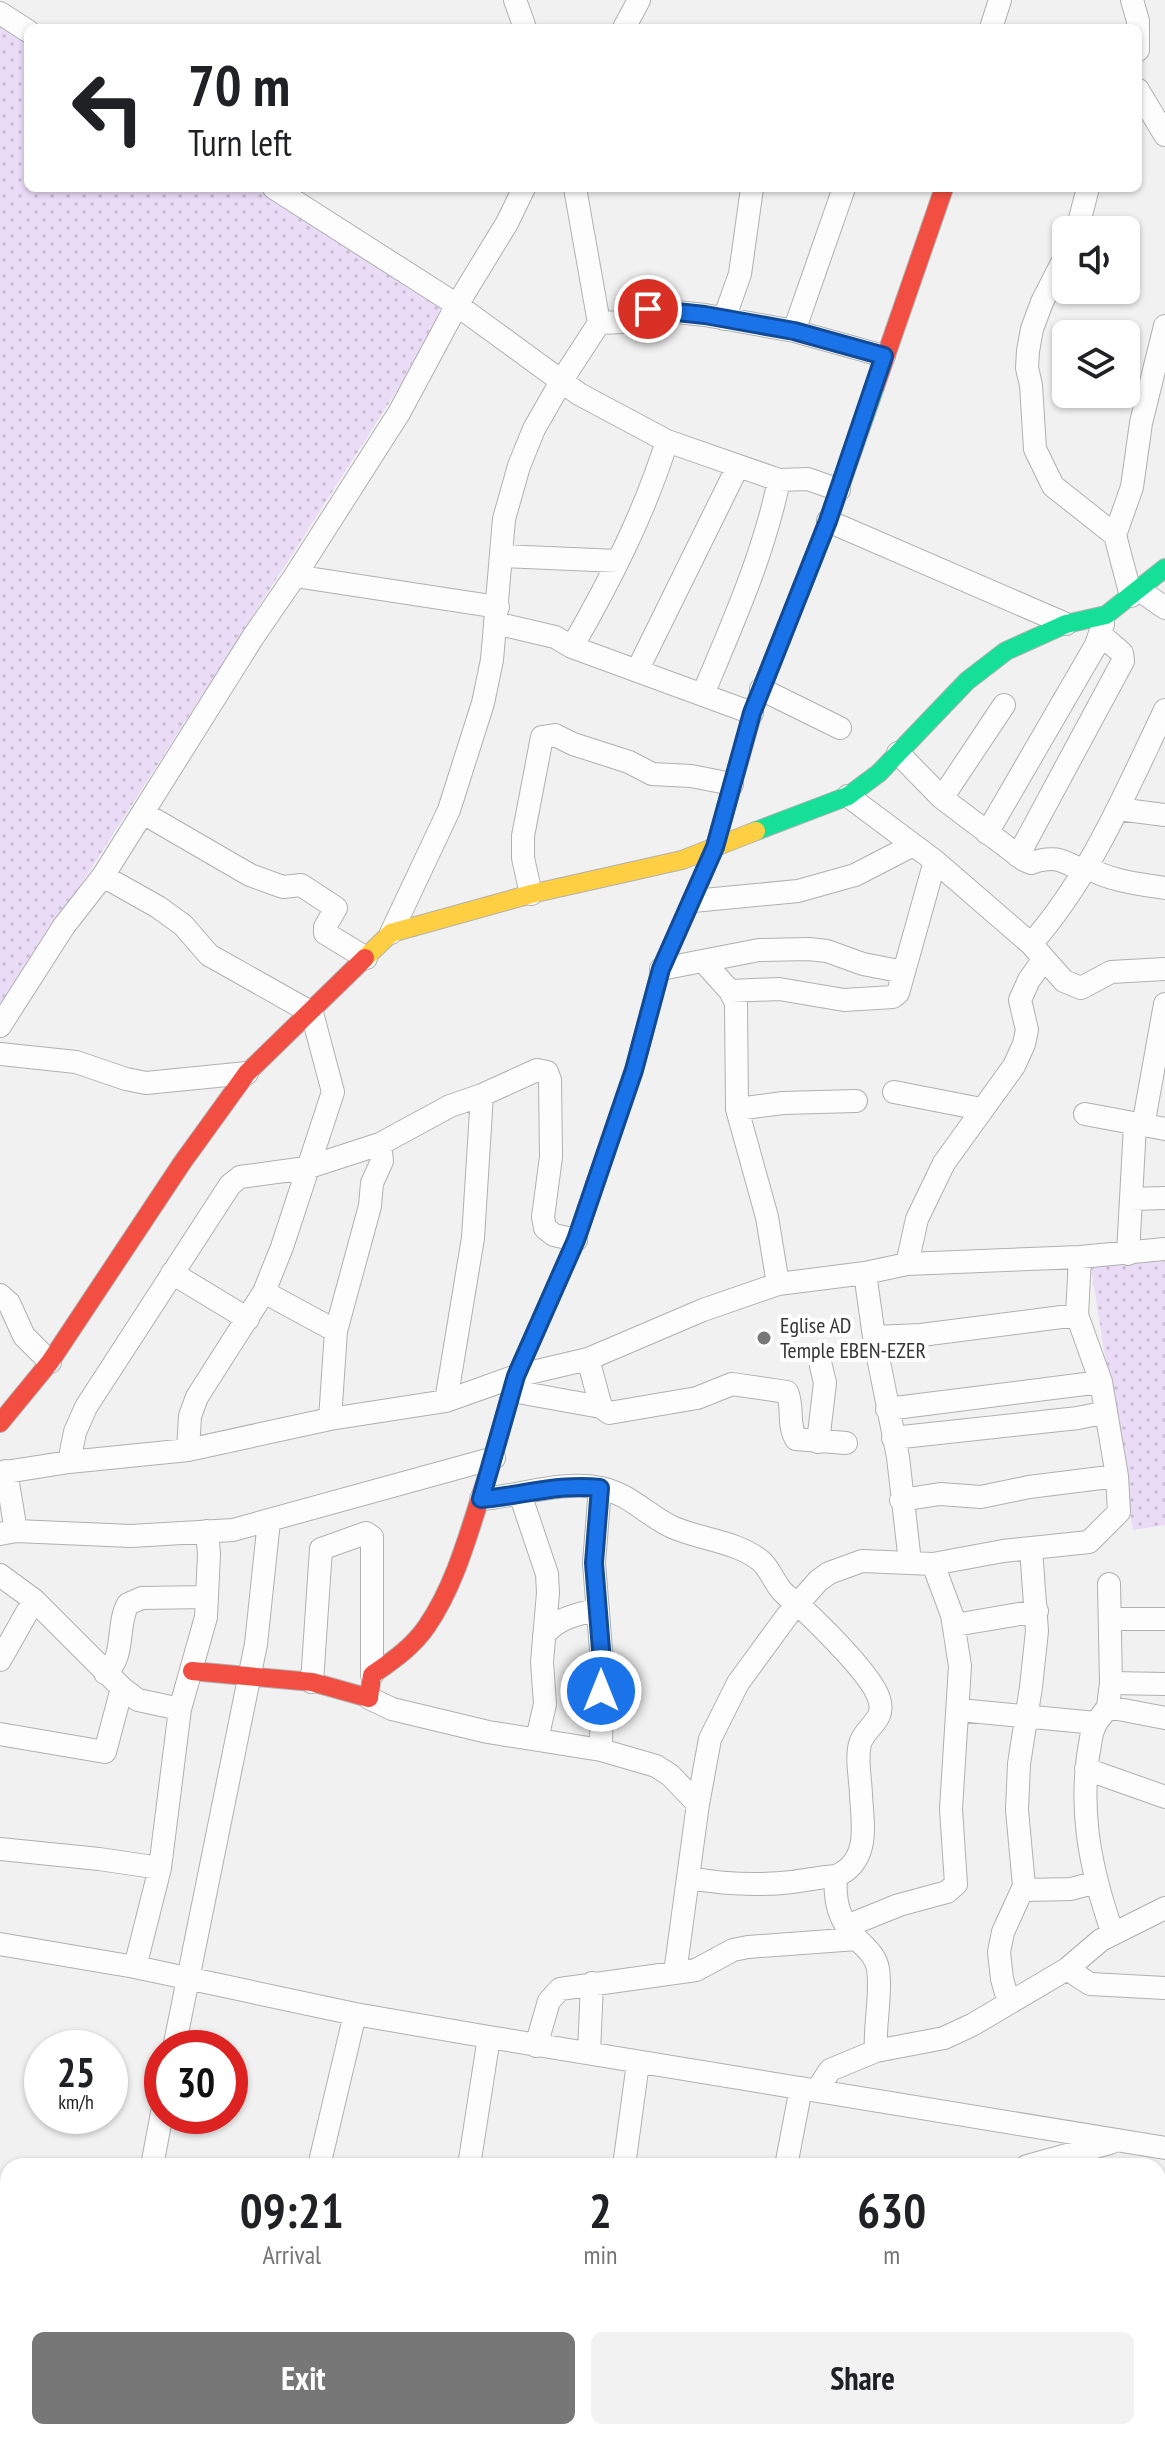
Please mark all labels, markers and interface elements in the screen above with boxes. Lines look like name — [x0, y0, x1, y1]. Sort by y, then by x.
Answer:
text: 70 m — [188, 49, 290, 121]
icon: left — [56, 56, 160, 160]
text: Turn left — [188, 119, 292, 166]
map controls — [1052, 216, 1140, 408]
button: sound — [1052, 216, 1140, 304]
pin — [614, 275, 682, 343]
icon: arrive — [626, 287, 670, 331]
button: layers — [1052, 320, 1140, 408]
place label: Eglise AD Temple EBEN-EZER — [780, 1311, 926, 1364]
marker: Eglise AD Temple EBEN-EZER — [755, 1329, 773, 1347]
position arrow — [559, 1649, 643, 1733]
speed limit sign: 30 — [144, 2030, 248, 2134]
text: 25 — [57, 2046, 95, 2098]
text: km/h — [58, 2089, 94, 2115]
text: 09:21 — [240, 2179, 344, 2241]
text: 2 — [589, 2179, 612, 2241]
text: 630 — [857, 2179, 926, 2241]
text: Arrival — [262, 2238, 321, 2271]
text: min — [583, 2238, 617, 2271]
text: m — [883, 2238, 900, 2271]
button: Exit — [32, 2332, 575, 2424]
button: Share — [591, 2332, 1134, 2424]

